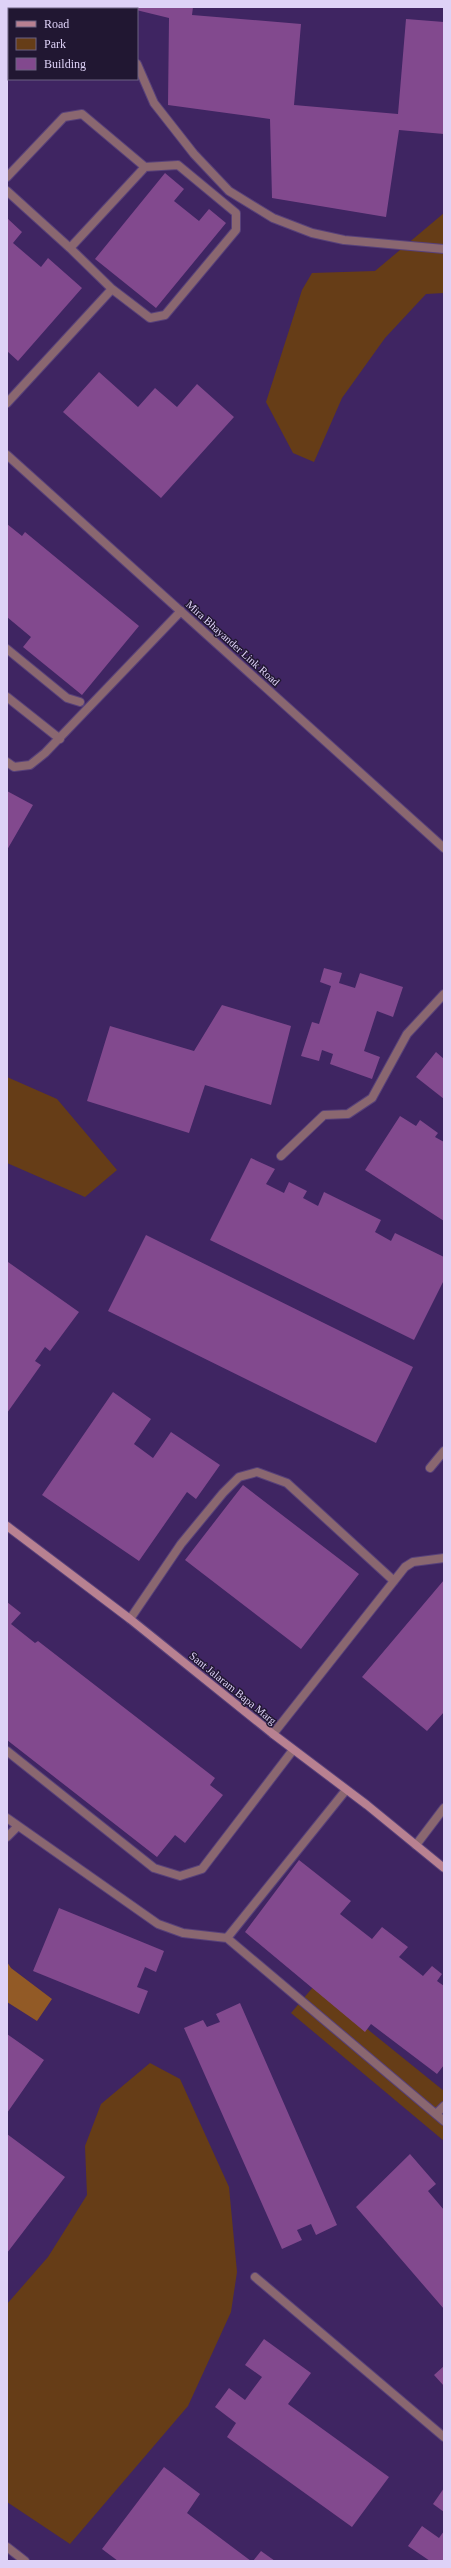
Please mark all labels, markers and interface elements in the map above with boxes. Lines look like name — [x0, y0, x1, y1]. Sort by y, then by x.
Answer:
legend — [8, 8, 138, 80]
text: Road — [44, 17, 69, 31]
text: Park — [44, 37, 66, 51]
text: Building — [44, 57, 86, 71]
street label: Mira Bhayander Link Road — [184, 598, 282, 688]
street label: Sant Jalaram Bapa Marg — [187, 1649, 279, 1727]

